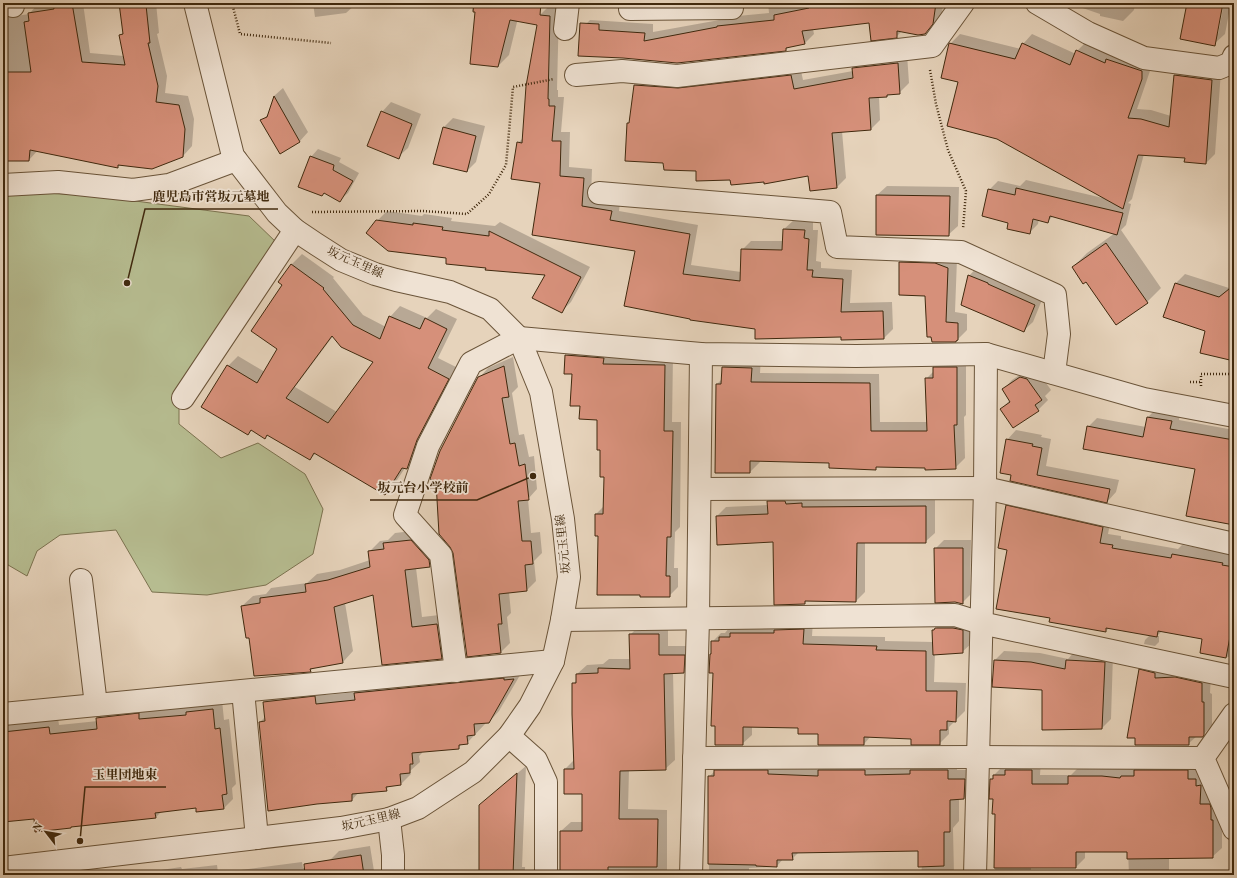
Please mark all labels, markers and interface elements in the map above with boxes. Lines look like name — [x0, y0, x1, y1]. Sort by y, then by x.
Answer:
callout: 鹿児島市営坂元墓地 — [145, 184, 278, 209]
text: 鹿児島市営坂元墓地 — [152, 189, 270, 204]
street label: 坂元玉里線 — [325, 243, 386, 281]
callout: 坂元台小学校前 — [370, 475, 477, 500]
text: 坂元台小学校前 — [377, 480, 469, 495]
street label: 坂元玉里線 — [553, 514, 573, 575]
callout: 玉里団地東 — [85, 762, 166, 787]
text: 玉里団地東 — [92, 767, 158, 782]
street label: 坂元玉里線 — [340, 806, 402, 834]
north arrow — [26, 812, 66, 852]
text: N — [32, 821, 46, 834]

